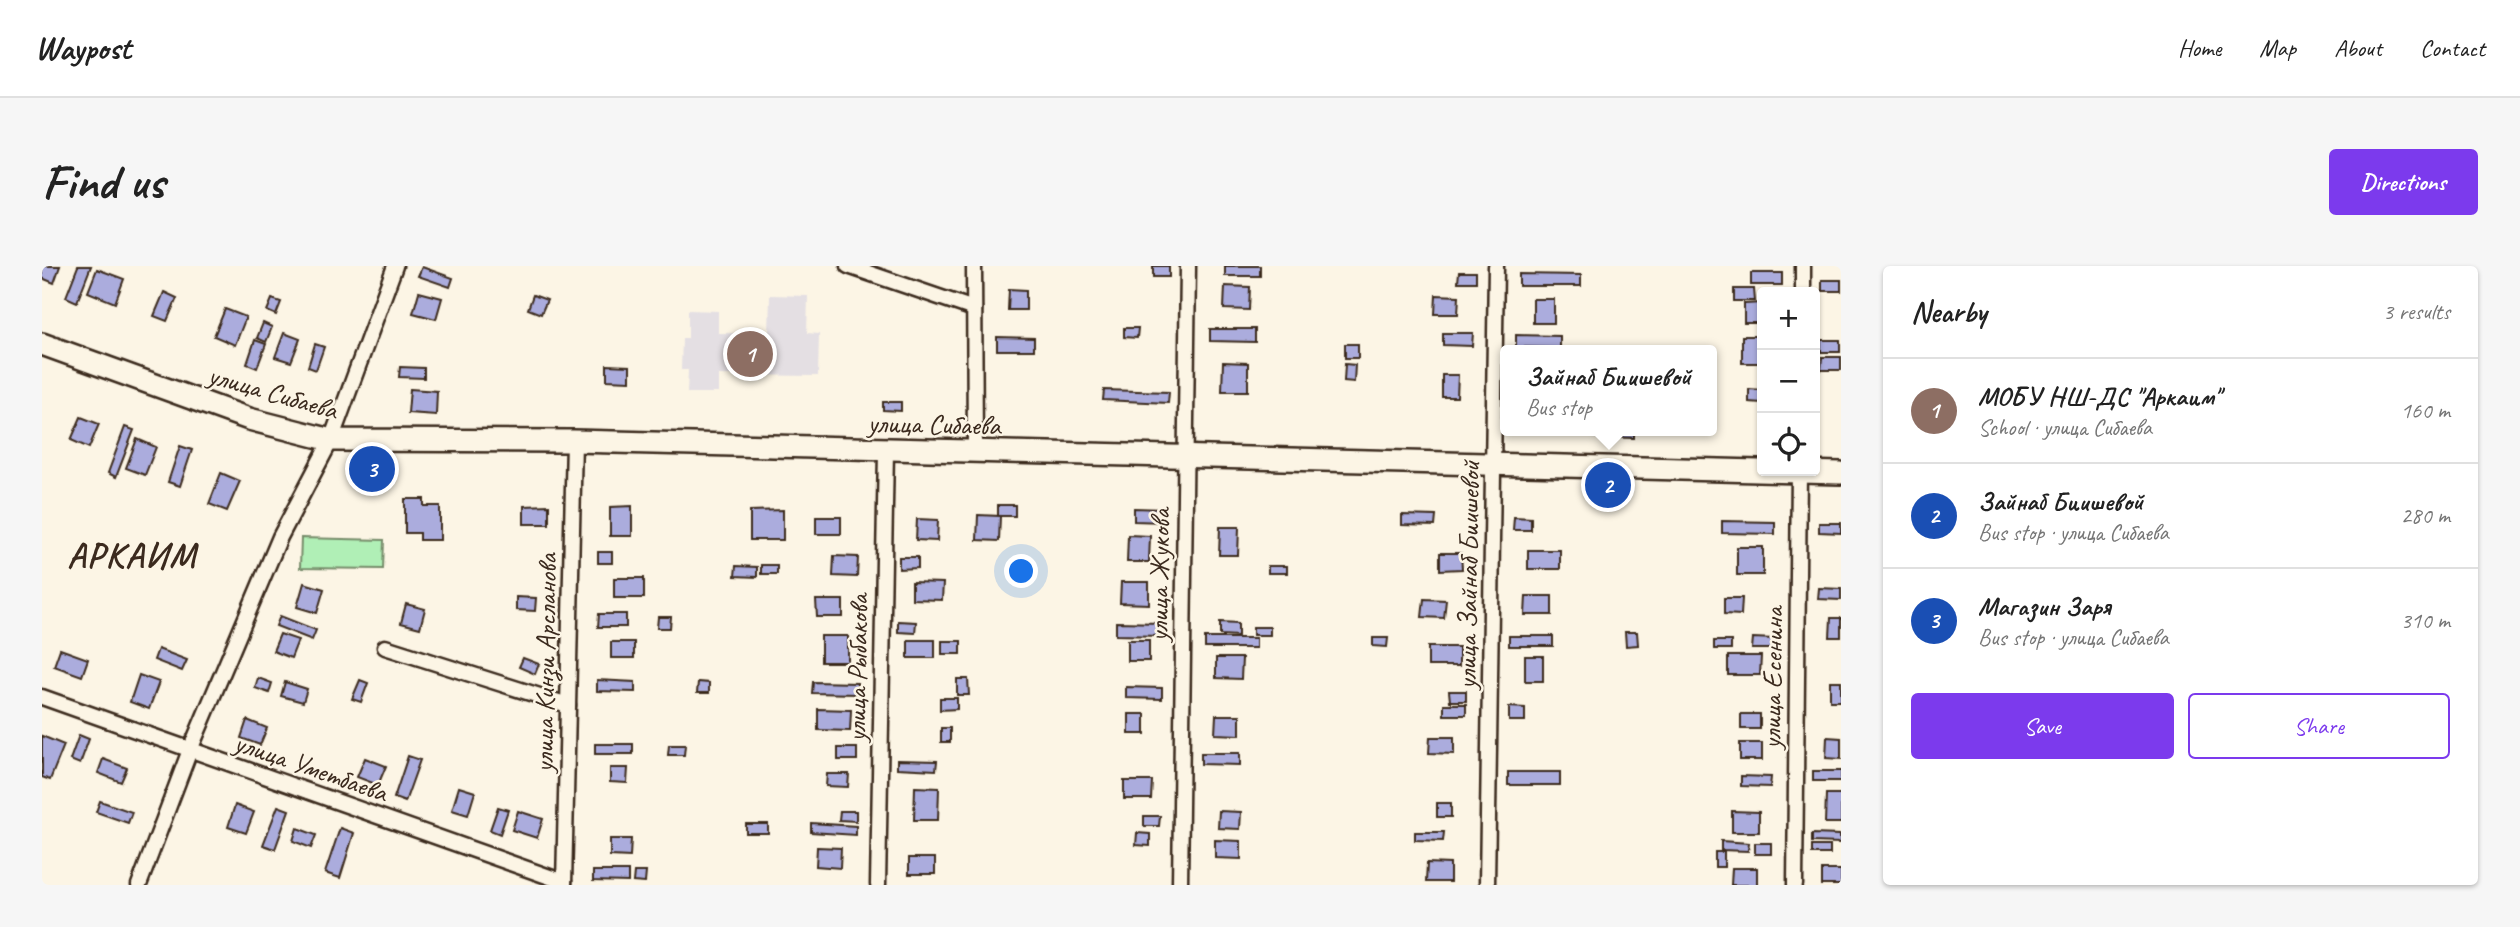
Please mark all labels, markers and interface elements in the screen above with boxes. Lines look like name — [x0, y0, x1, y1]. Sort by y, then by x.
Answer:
text: Waypost — [35, 27, 131, 69]
text: Home — [2178, 33, 2221, 63]
text: Map — [2259, 33, 2296, 63]
text: About — [2334, 33, 2382, 63]
text: Contact — [2420, 33, 2485, 63]
button: Directions — [2329, 149, 2478, 215]
text: Find us — [42, 151, 164, 213]
map controls — [1757, 287, 1820, 476]
button: + — [1757, 287, 1820, 350]
text: Nearby — [1911, 293, 1987, 331]
text: 3 results — [2383, 297, 2450, 326]
pin: 1 — [727, 328, 773, 380]
popup — [1500, 345, 1717, 436]
button: − — [1757, 350, 1820, 413]
street label: улица Сибаева — [202, 356, 343, 428]
text: Зайнаб Биишевой — [1526, 360, 1691, 393]
text: МОБУ НШ-ДС "Аркаим" — [1978, 380, 2220, 413]
text: Bus stop — [1526, 393, 1592, 422]
text: 1 — [1929, 396, 1939, 425]
text: 160 m — [2401, 396, 2450, 425]
street label: улица Сибаева — [865, 405, 1002, 443]
button: locate — [1757, 413, 1820, 476]
text: School · улица Сибаева — [1978, 413, 2152, 442]
pin: 3 — [349, 443, 395, 495]
street label: улица Зайнаб Биишевой — [1448, 459, 1488, 692]
pin: 2 — [1585, 459, 1631, 511]
text: Зайнаб Биишевой — [1978, 485, 2143, 518]
text: 2 — [1929, 501, 1939, 530]
text: 280 m — [2401, 501, 2450, 530]
street label: улица Жукова — [1140, 506, 1178, 644]
text: Bus stop · улица Сибаева — [1978, 518, 2169, 547]
district label: АРКАИМ — [67, 533, 199, 578]
street label: улица Кинзи Арсланова — [526, 551, 565, 775]
your location — [1004, 554, 1038, 588]
text: Магазин Заря — [1978, 590, 2111, 623]
street label: улица Рыбакова — [838, 591, 876, 744]
street label: улица Есенина — [1753, 604, 1791, 751]
text: 3 — [1929, 606, 1939, 635]
text: 310 m — [2401, 606, 2450, 635]
text: Bus stop · улица Сибаева — [1978, 623, 2169, 652]
button: Save — [1911, 693, 2174, 759]
button: Share — [2188, 693, 2450, 759]
street label: улица Уметбаева — [228, 724, 394, 810]

